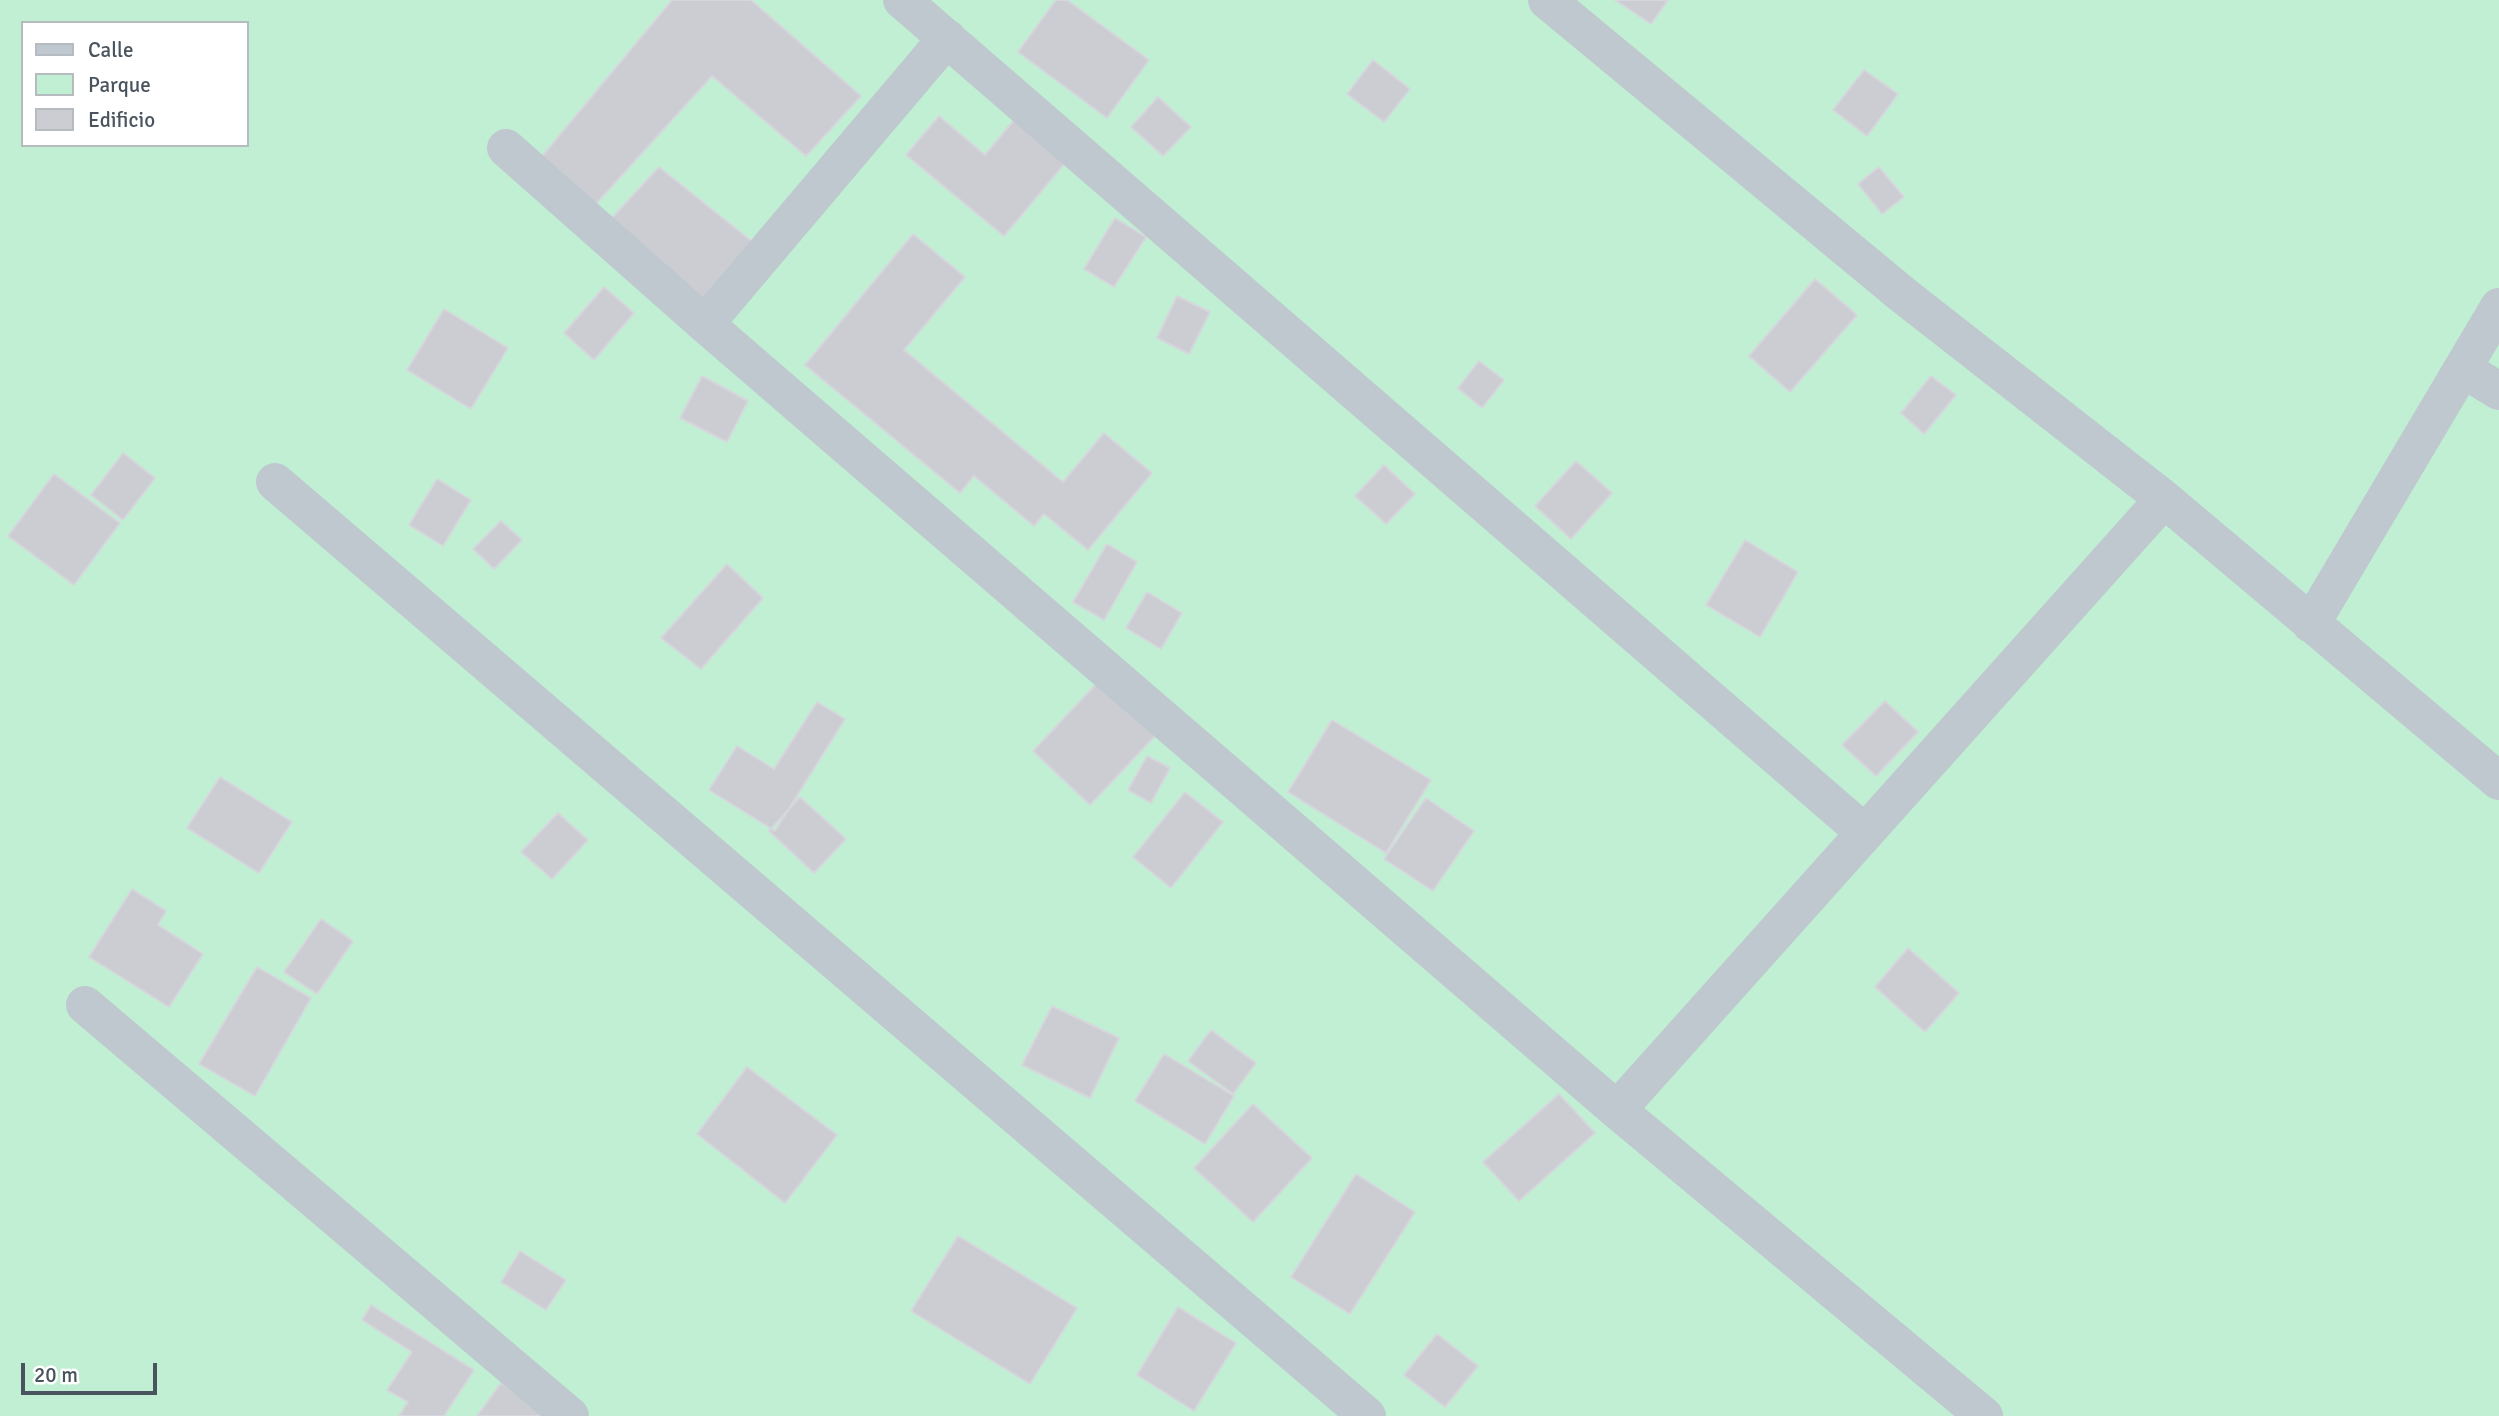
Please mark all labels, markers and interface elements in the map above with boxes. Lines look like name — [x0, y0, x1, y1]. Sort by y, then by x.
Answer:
legend — [21, 21, 248, 147]
text: Calle — [88, 37, 134, 63]
text: Parque — [88, 72, 151, 98]
text: Edificio — [88, 107, 155, 133]
scale bar — [24, 1350, 161, 1394]
text: 20 m — [34, 1362, 78, 1388]

